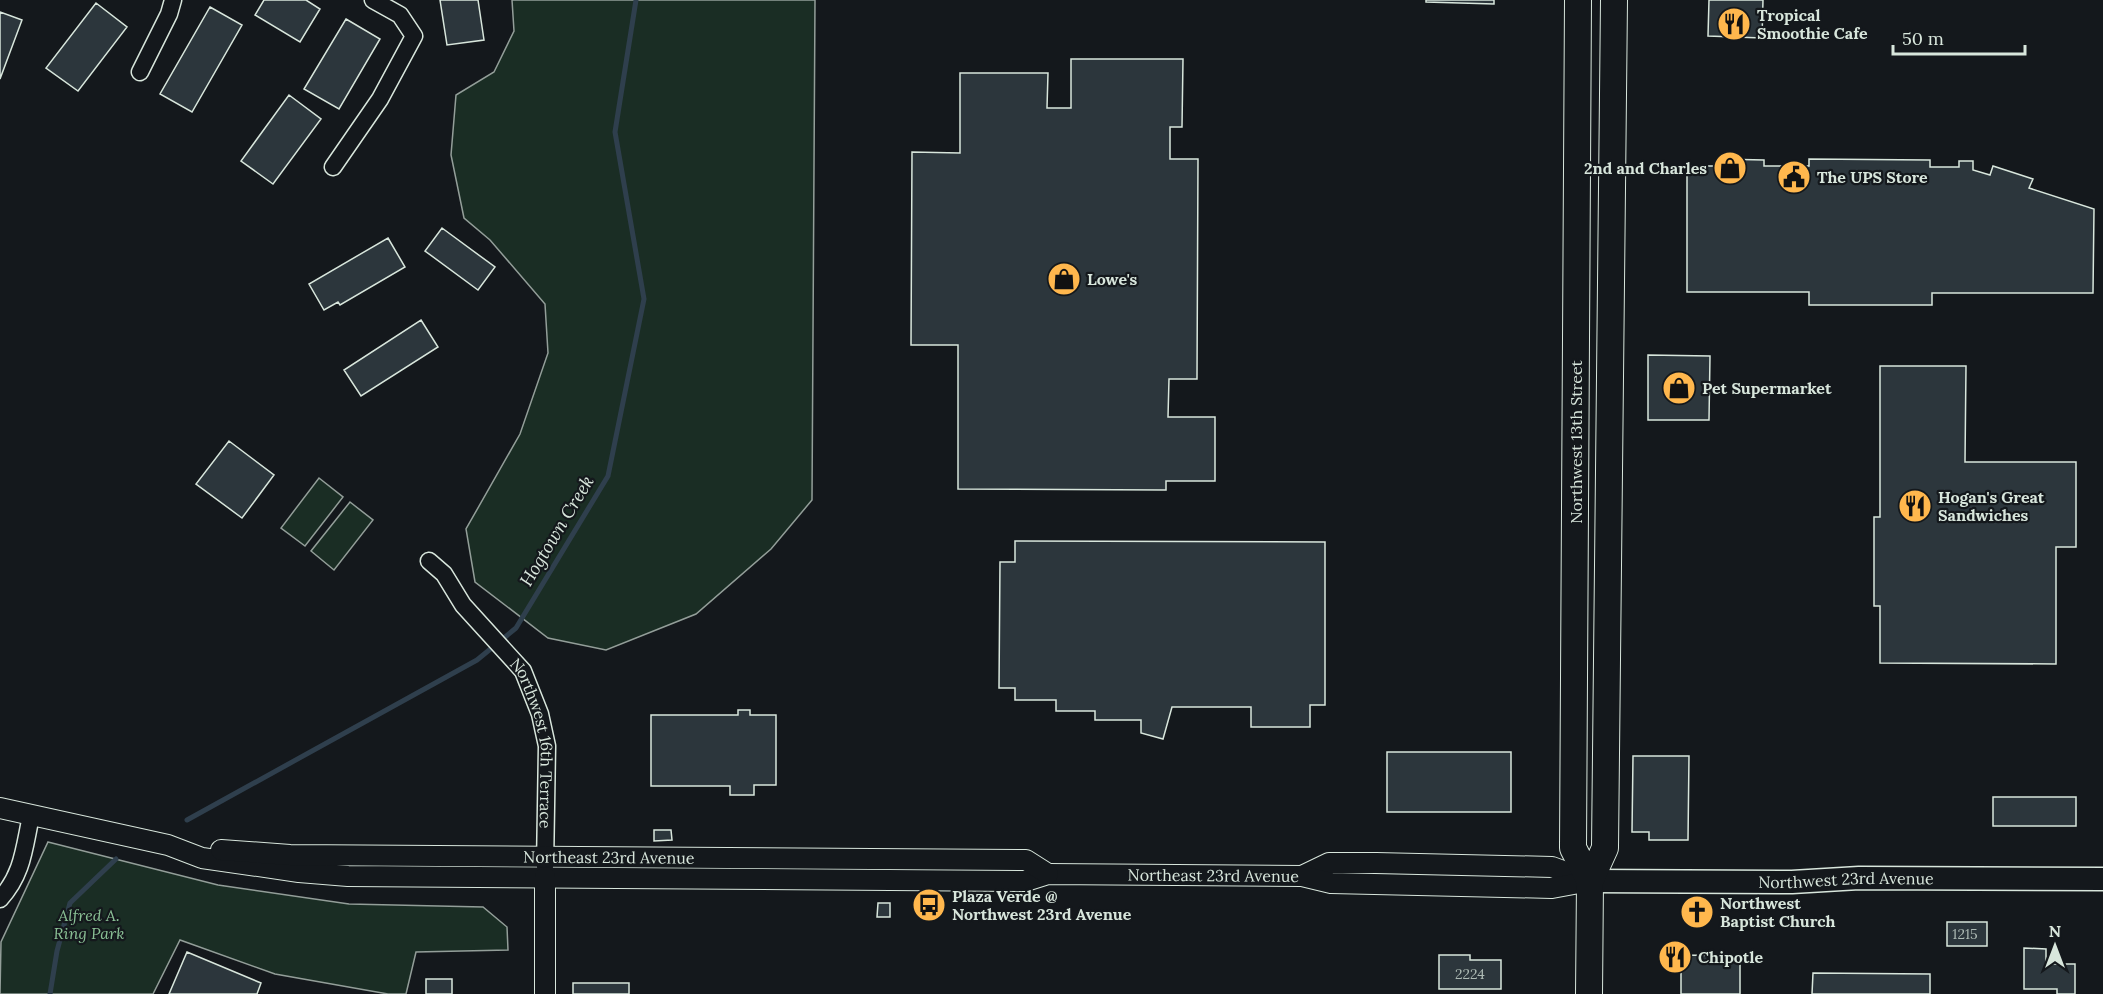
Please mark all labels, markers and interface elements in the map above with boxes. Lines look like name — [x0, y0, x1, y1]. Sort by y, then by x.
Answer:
place label: Tropical Smoothie Cafe — [1757, 5, 1868, 43]
restaurant icon: Tropical Smoothie Cafe — [1716, 6, 1752, 42]
scale bar — [1893, 18, 2025, 56]
text: 50 m — [1902, 27, 1944, 50]
shop icon: 2nd and Charles — [1712, 150, 1748, 186]
place label: 2nd and Charles — [1584, 158, 1707, 178]
public building icon: The UPS Store — [1776, 159, 1812, 195]
place label: The UPS Store — [1817, 167, 1928, 187]
shop icon: Lowe's — [1046, 261, 1082, 297]
place label: Lowe's — [1087, 269, 1138, 289]
street label: Northwest 13th Street — [1566, 360, 1586, 524]
shop icon: Pet Supermarket — [1661, 370, 1697, 406]
place label: Pet Supermarket — [1702, 378, 1832, 398]
water label: Hogtown Creek — [514, 471, 599, 590]
place label: Hogan's Great Sandwiches — [1938, 487, 2045, 525]
restaurant icon: Hogan's Great Sandwiches — [1897, 488, 1933, 524]
street label: Northwest 16th Terrace — [506, 654, 557, 829]
street label: Northeast 23rd Avenue — [523, 847, 695, 868]
street label: Northeast 23rd Avenue — [1128, 865, 1299, 886]
street label: Northwest 23rd Avenue — [1758, 868, 1934, 892]
place label: Plaza Verde @ Northwest 23rd Avenue — [952, 886, 1132, 924]
bus stop icon: Plaza Verde @ Northwest 23rd Avenue — [911, 887, 947, 923]
place label: Northwest Baptist Church — [1720, 893, 1836, 931]
church icon: Northwest Baptist Church — [1679, 894, 1715, 930]
park label: Alfred A. Ring Park — [53, 905, 125, 943]
north arrow — [2025, 916, 2085, 976]
text: N — [2049, 921, 2061, 941]
house number: 1215 — [1952, 925, 1978, 943]
restaurant icon: Chipotle — [1657, 939, 1693, 975]
place label: Chipotle — [1698, 947, 1763, 967]
house number: 2224 — [1455, 965, 1485, 983]

